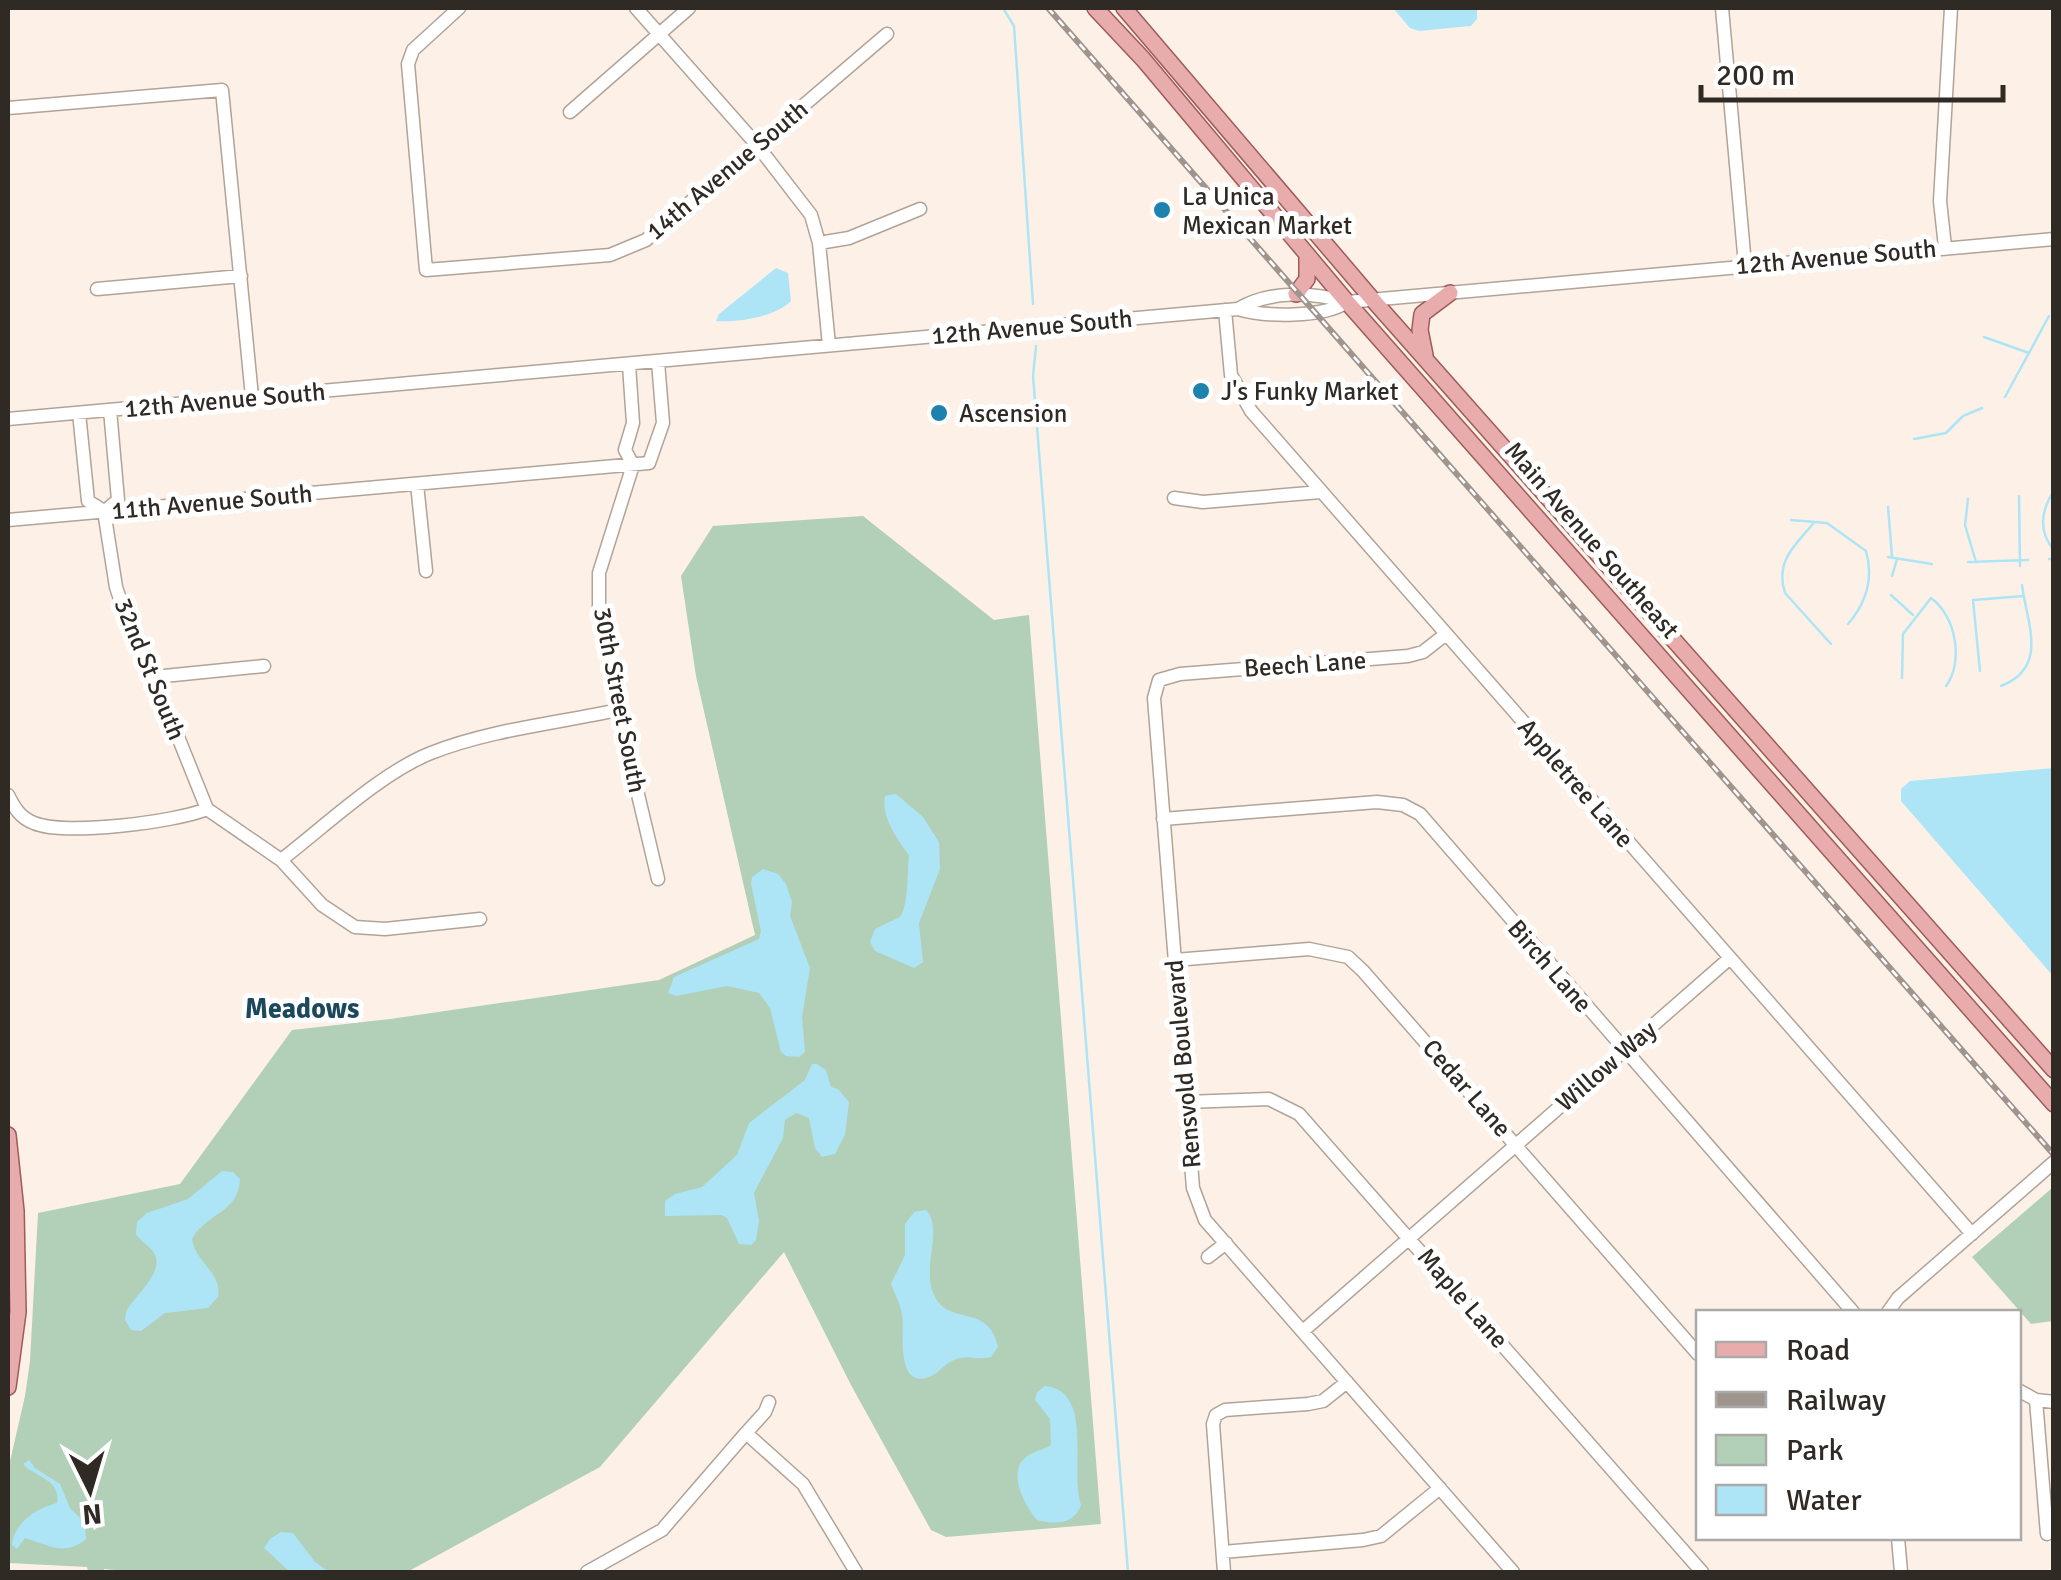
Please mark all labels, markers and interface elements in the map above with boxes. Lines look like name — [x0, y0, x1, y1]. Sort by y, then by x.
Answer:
scale bar — [1701, 40, 2004, 102]
text: 200 m — [1716, 57, 1795, 94]
street label: 14th Avenue South — [640, 93, 814, 247]
place label: La Unica Mexican Market — [1182, 181, 1352, 241]
marker: La Unica Mexican Market — [1151, 199, 1173, 221]
street label: 12th Avenue South — [1734, 233, 1938, 281]
street label: 12th Avenue South — [930, 303, 1134, 351]
street label: 12th Avenue South — [123, 376, 327, 424]
place label: J's Funky Market — [1221, 376, 1399, 407]
marker: J's Funky Market — [1190, 380, 1212, 402]
place label: Ascension — [959, 398, 1067, 429]
marker: Ascension — [928, 402, 950, 424]
street label: Main Avenue Southeast — [1498, 435, 1686, 645]
street label: 11th Avenue South — [110, 478, 314, 526]
street label: 32nd St South — [107, 593, 193, 745]
street label: 30th Street South — [587, 605, 653, 795]
street label: Beech Lane — [1243, 644, 1367, 684]
street label: Appletree Lane — [1511, 712, 1641, 854]
street label: Birch Lane — [1501, 913, 1599, 1019]
street label: Rensvold Boulevard — [1158, 959, 1208, 1169]
district label: Meadows — [245, 992, 359, 1026]
street label: Willow Way — [1549, 1014, 1663, 1118]
street label: Cedar Lane — [1416, 1033, 1518, 1143]
street label: Maple Lane — [1411, 1241, 1515, 1355]
legend — [1696, 1310, 2021, 1540]
text: Road — [1786, 1332, 1850, 1369]
text: Railway — [1786, 1382, 1886, 1419]
text: Park — [1786, 1432, 1844, 1469]
north arrow — [40, 1440, 140, 1540]
text: Water — [1786, 1482, 1862, 1519]
text: N — [81, 1496, 103, 1532]

